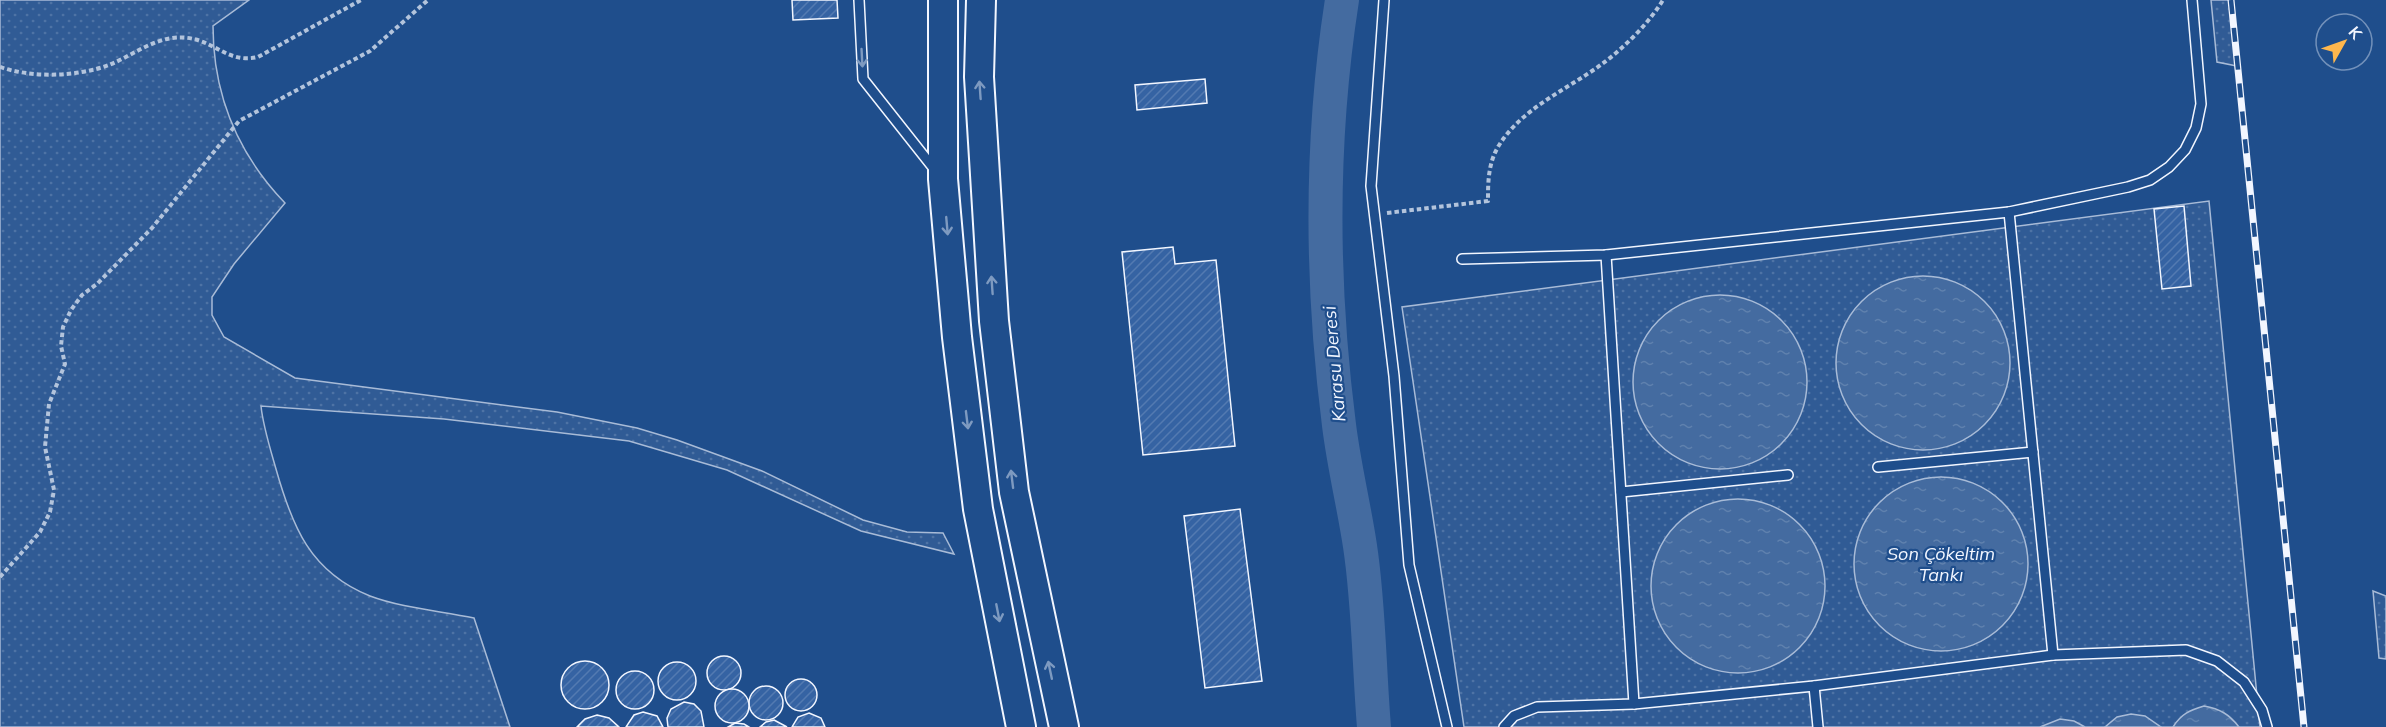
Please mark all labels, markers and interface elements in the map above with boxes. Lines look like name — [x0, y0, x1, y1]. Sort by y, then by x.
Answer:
north arrow — [2314, 12, 2374, 72]
text: K — [2344, 22, 2367, 44]
one-way arrow — [856, 48, 867, 68]
one-way arrow — [974, 81, 985, 101]
one-way arrow — [942, 216, 953, 236]
one-way arrow — [987, 275, 998, 295]
water label: Karasu Deresi — [1317, 304, 1351, 423]
one-way arrow — [962, 410, 973, 430]
one-way arrow — [1007, 469, 1018, 489]
water label: Son Çökeltim Tankı — [1887, 542, 1995, 586]
one-way arrow — [993, 602, 1004, 622]
one-way arrow — [1044, 661, 1055, 680]

